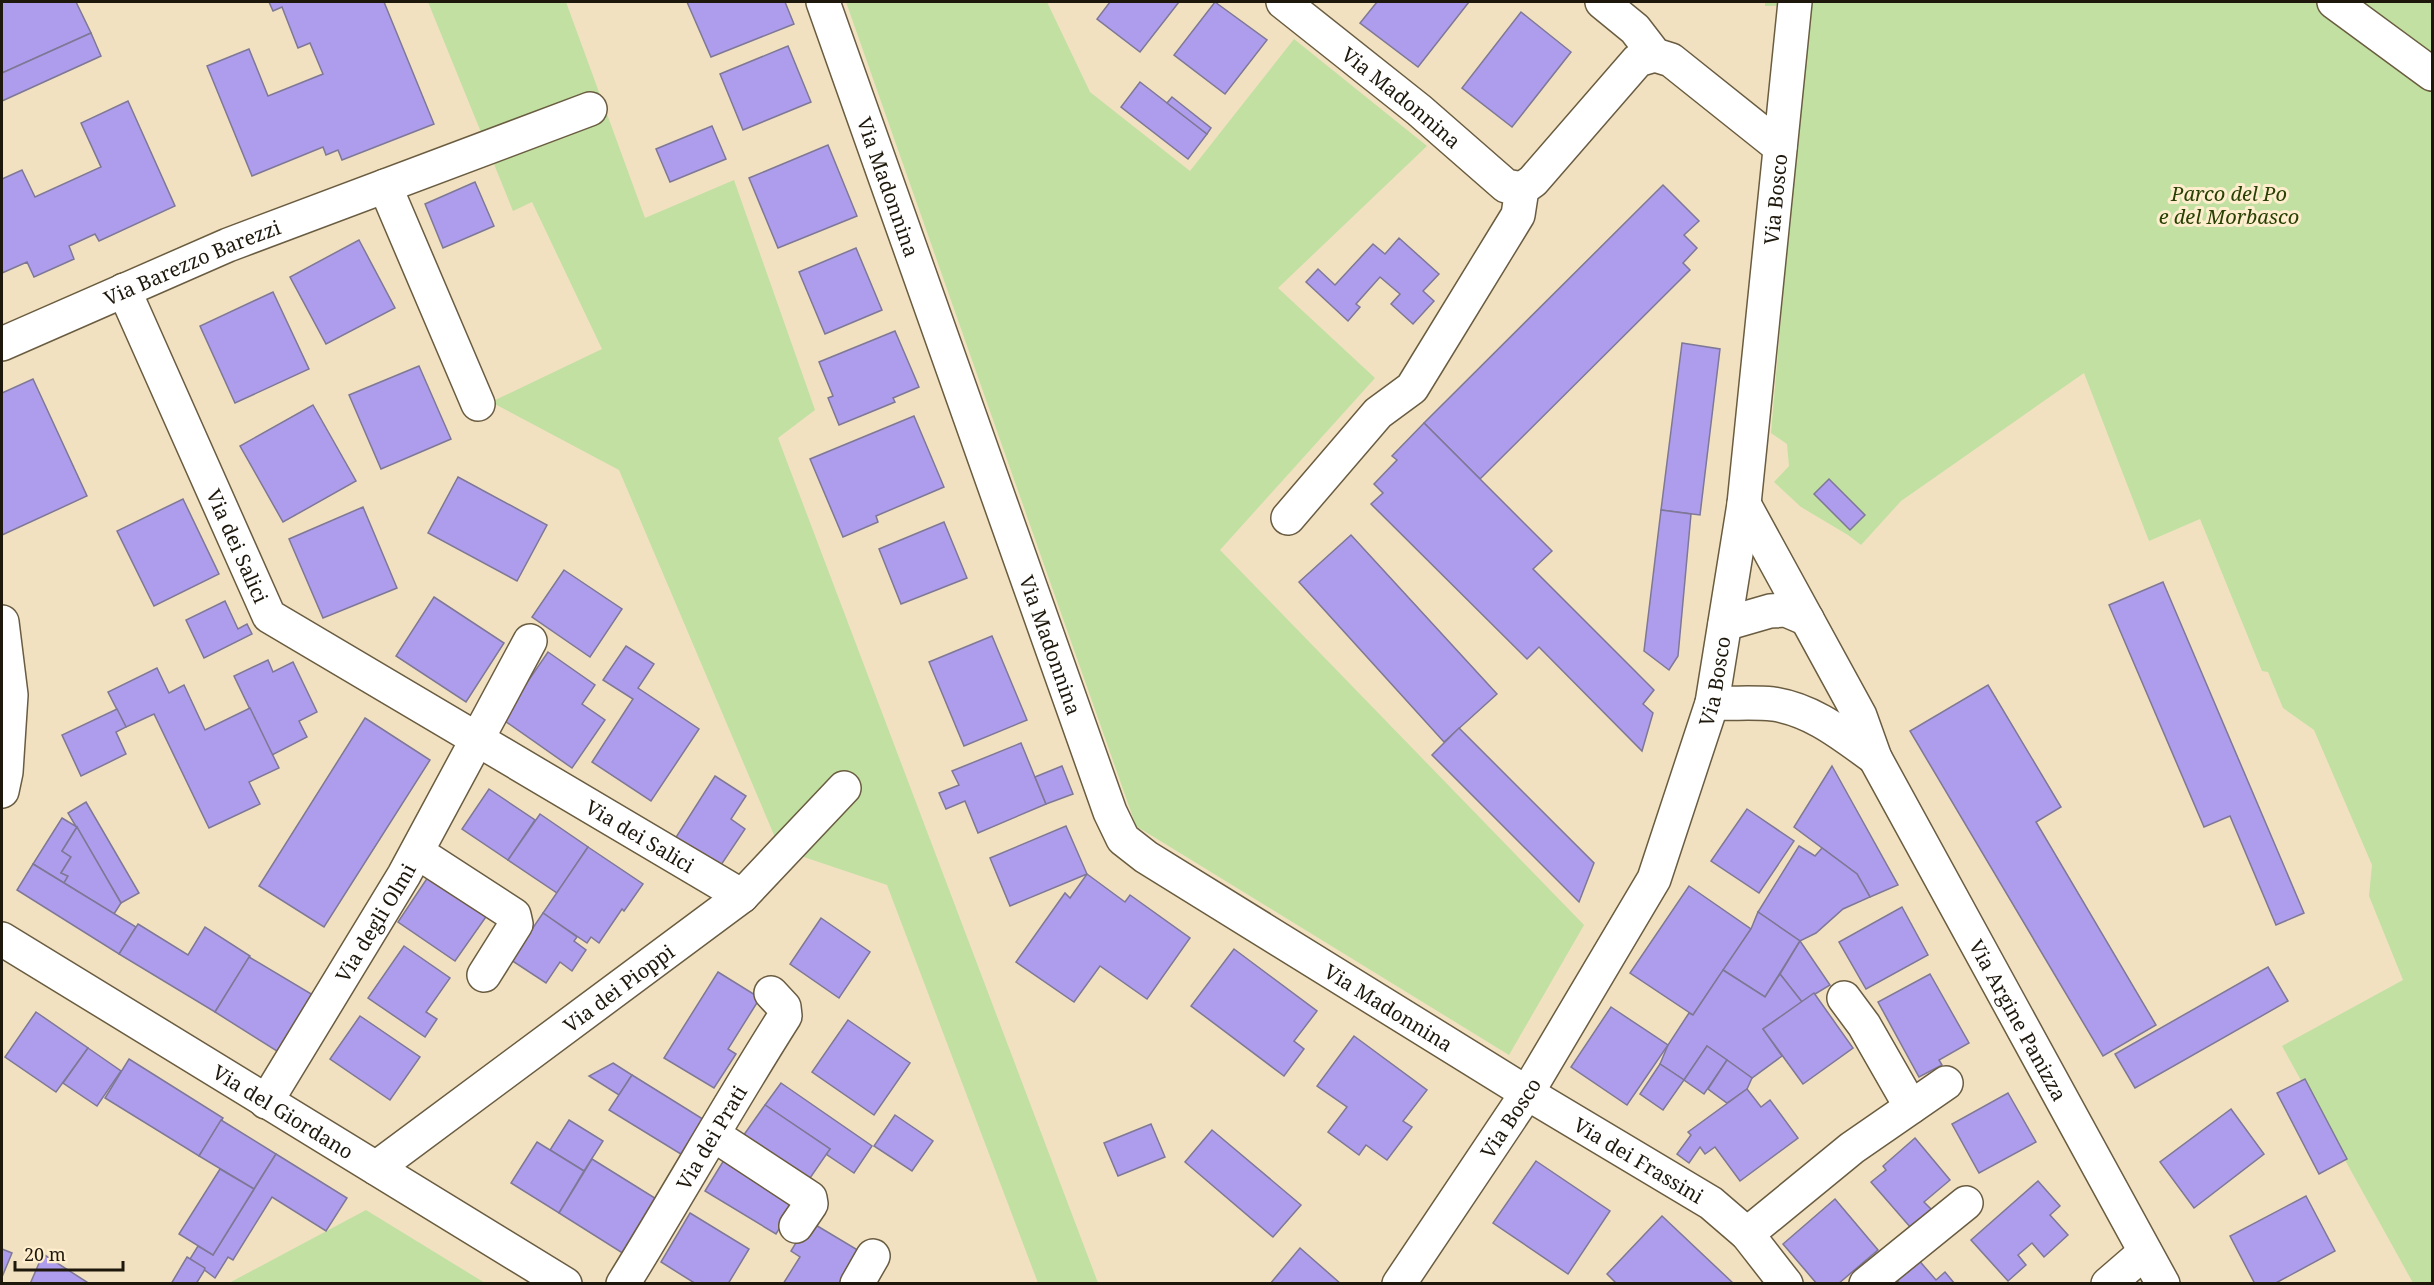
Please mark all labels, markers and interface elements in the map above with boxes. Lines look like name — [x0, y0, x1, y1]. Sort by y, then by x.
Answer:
street label: Via Madonnina — [1336, 40, 1467, 154]
street label: Via Madonnina — [851, 113, 926, 260]
street label: Via Bosco — [1757, 152, 1793, 246]
park label: Parco del Po e del Morbasco — [2159, 180, 2299, 230]
street label: Via Barezzo Barezzi — [99, 213, 285, 311]
street label: Via dei Salici — [201, 485, 275, 608]
street label: Via Madonnina — [1014, 571, 1088, 718]
street label: Via Bosco — [1692, 634, 1736, 730]
street label: Via dei Salici — [581, 793, 700, 879]
street label: Via degli Olmi — [329, 858, 422, 987]
street label: Via Argine Panizza — [1963, 934, 2074, 1106]
street label: Via dei Pioppi — [557, 937, 680, 1038]
street label: Via Madonnina — [1319, 957, 1458, 1057]
street label: Via del Giordano — [208, 1058, 359, 1165]
street label: Via Bosco — [1474, 1073, 1547, 1163]
street label: Via dei Prati — [670, 1080, 753, 1194]
street label: Via dei Frassini — [1569, 1111, 1709, 1209]
scale bar — [15, 1234, 123, 1272]
text: 20 m — [24, 1242, 66, 1266]

